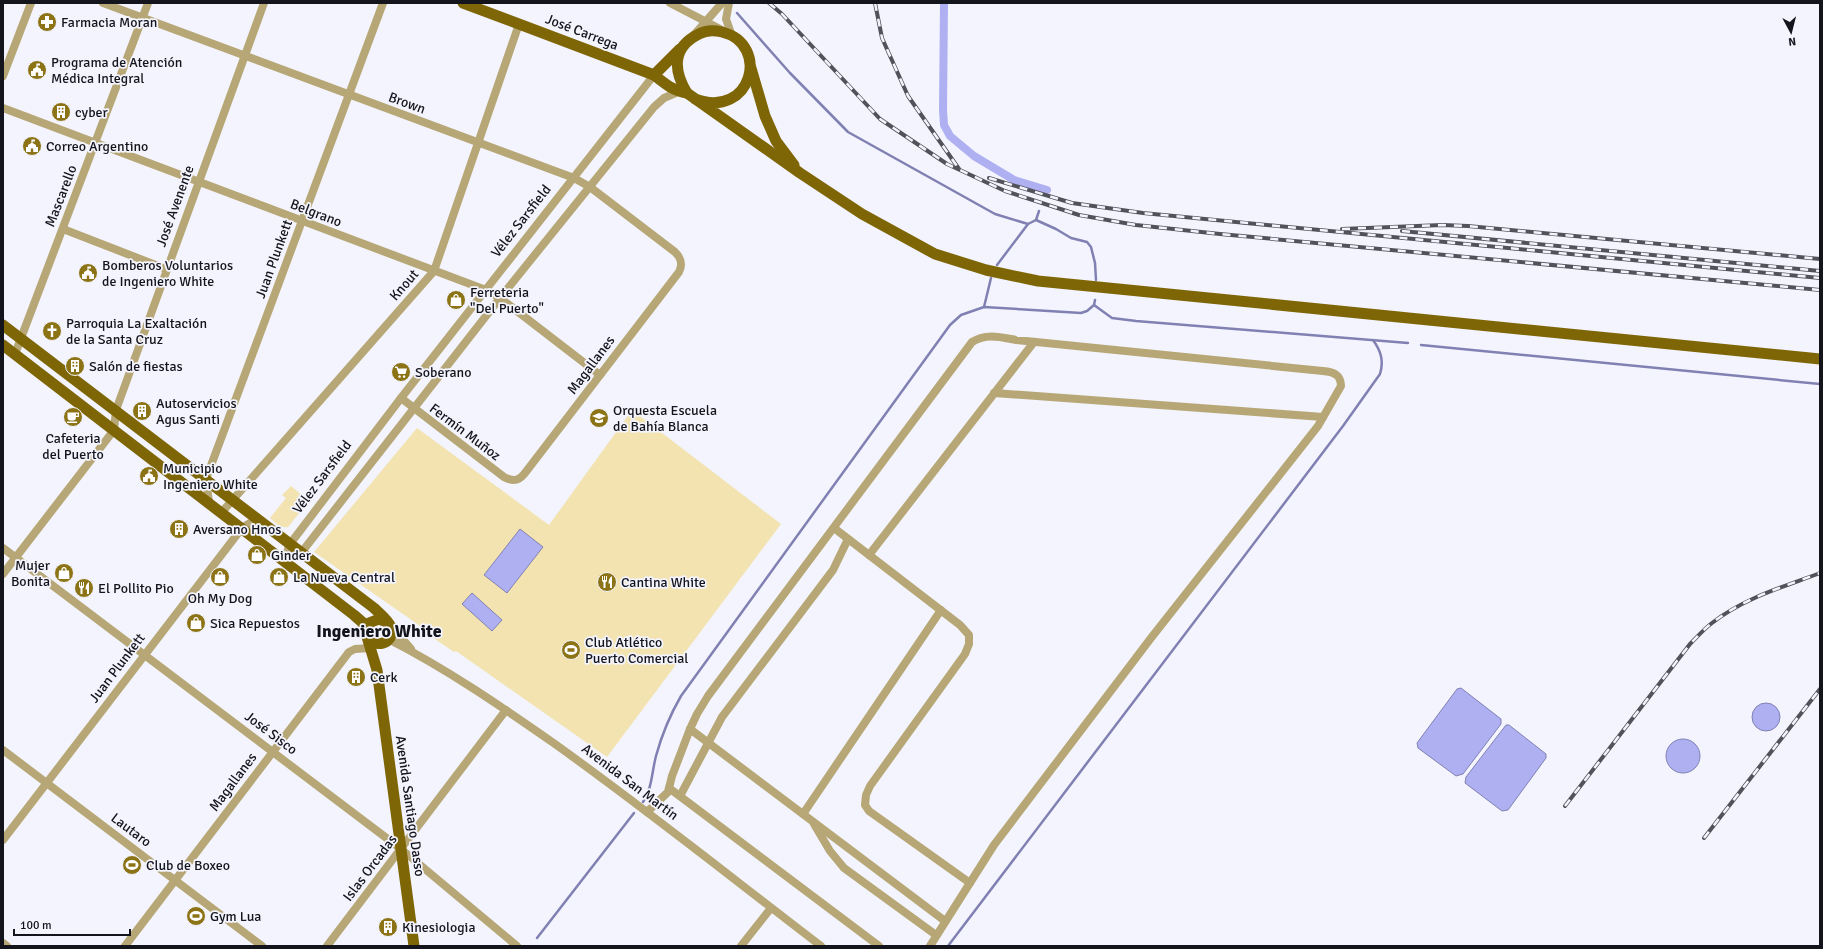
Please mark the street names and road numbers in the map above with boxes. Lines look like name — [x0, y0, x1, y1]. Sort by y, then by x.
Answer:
street label: José Carrega — [543, 10, 621, 54]
street label: Brown — [386, 89, 428, 117]
street label: Mascarello — [41, 162, 81, 230]
street label: José Avenente — [152, 163, 198, 249]
street label: Vélez Sarsfield — [487, 181, 555, 261]
street label: Belgrano — [288, 195, 344, 231]
street label: Juan Plunkett — [252, 217, 296, 301]
street label: Knout — [386, 266, 422, 304]
street label: Magallanes — [564, 332, 618, 398]
street label: Fermín Muñoz — [426, 400, 504, 464]
street label: Vélez Sarsfield — [289, 437, 355, 517]
street label: Juan Plunkett — [85, 630, 149, 706]
street label: José Sisco — [241, 708, 301, 758]
street label: Avenida Santiago Dasso — [392, 734, 428, 878]
street label: Avenida San Martín — [578, 740, 682, 824]
street label: Magallanes — [206, 749, 260, 815]
street label: Lautaro — [107, 809, 155, 851]
street label: Islas Orcadas — [339, 831, 401, 905]

